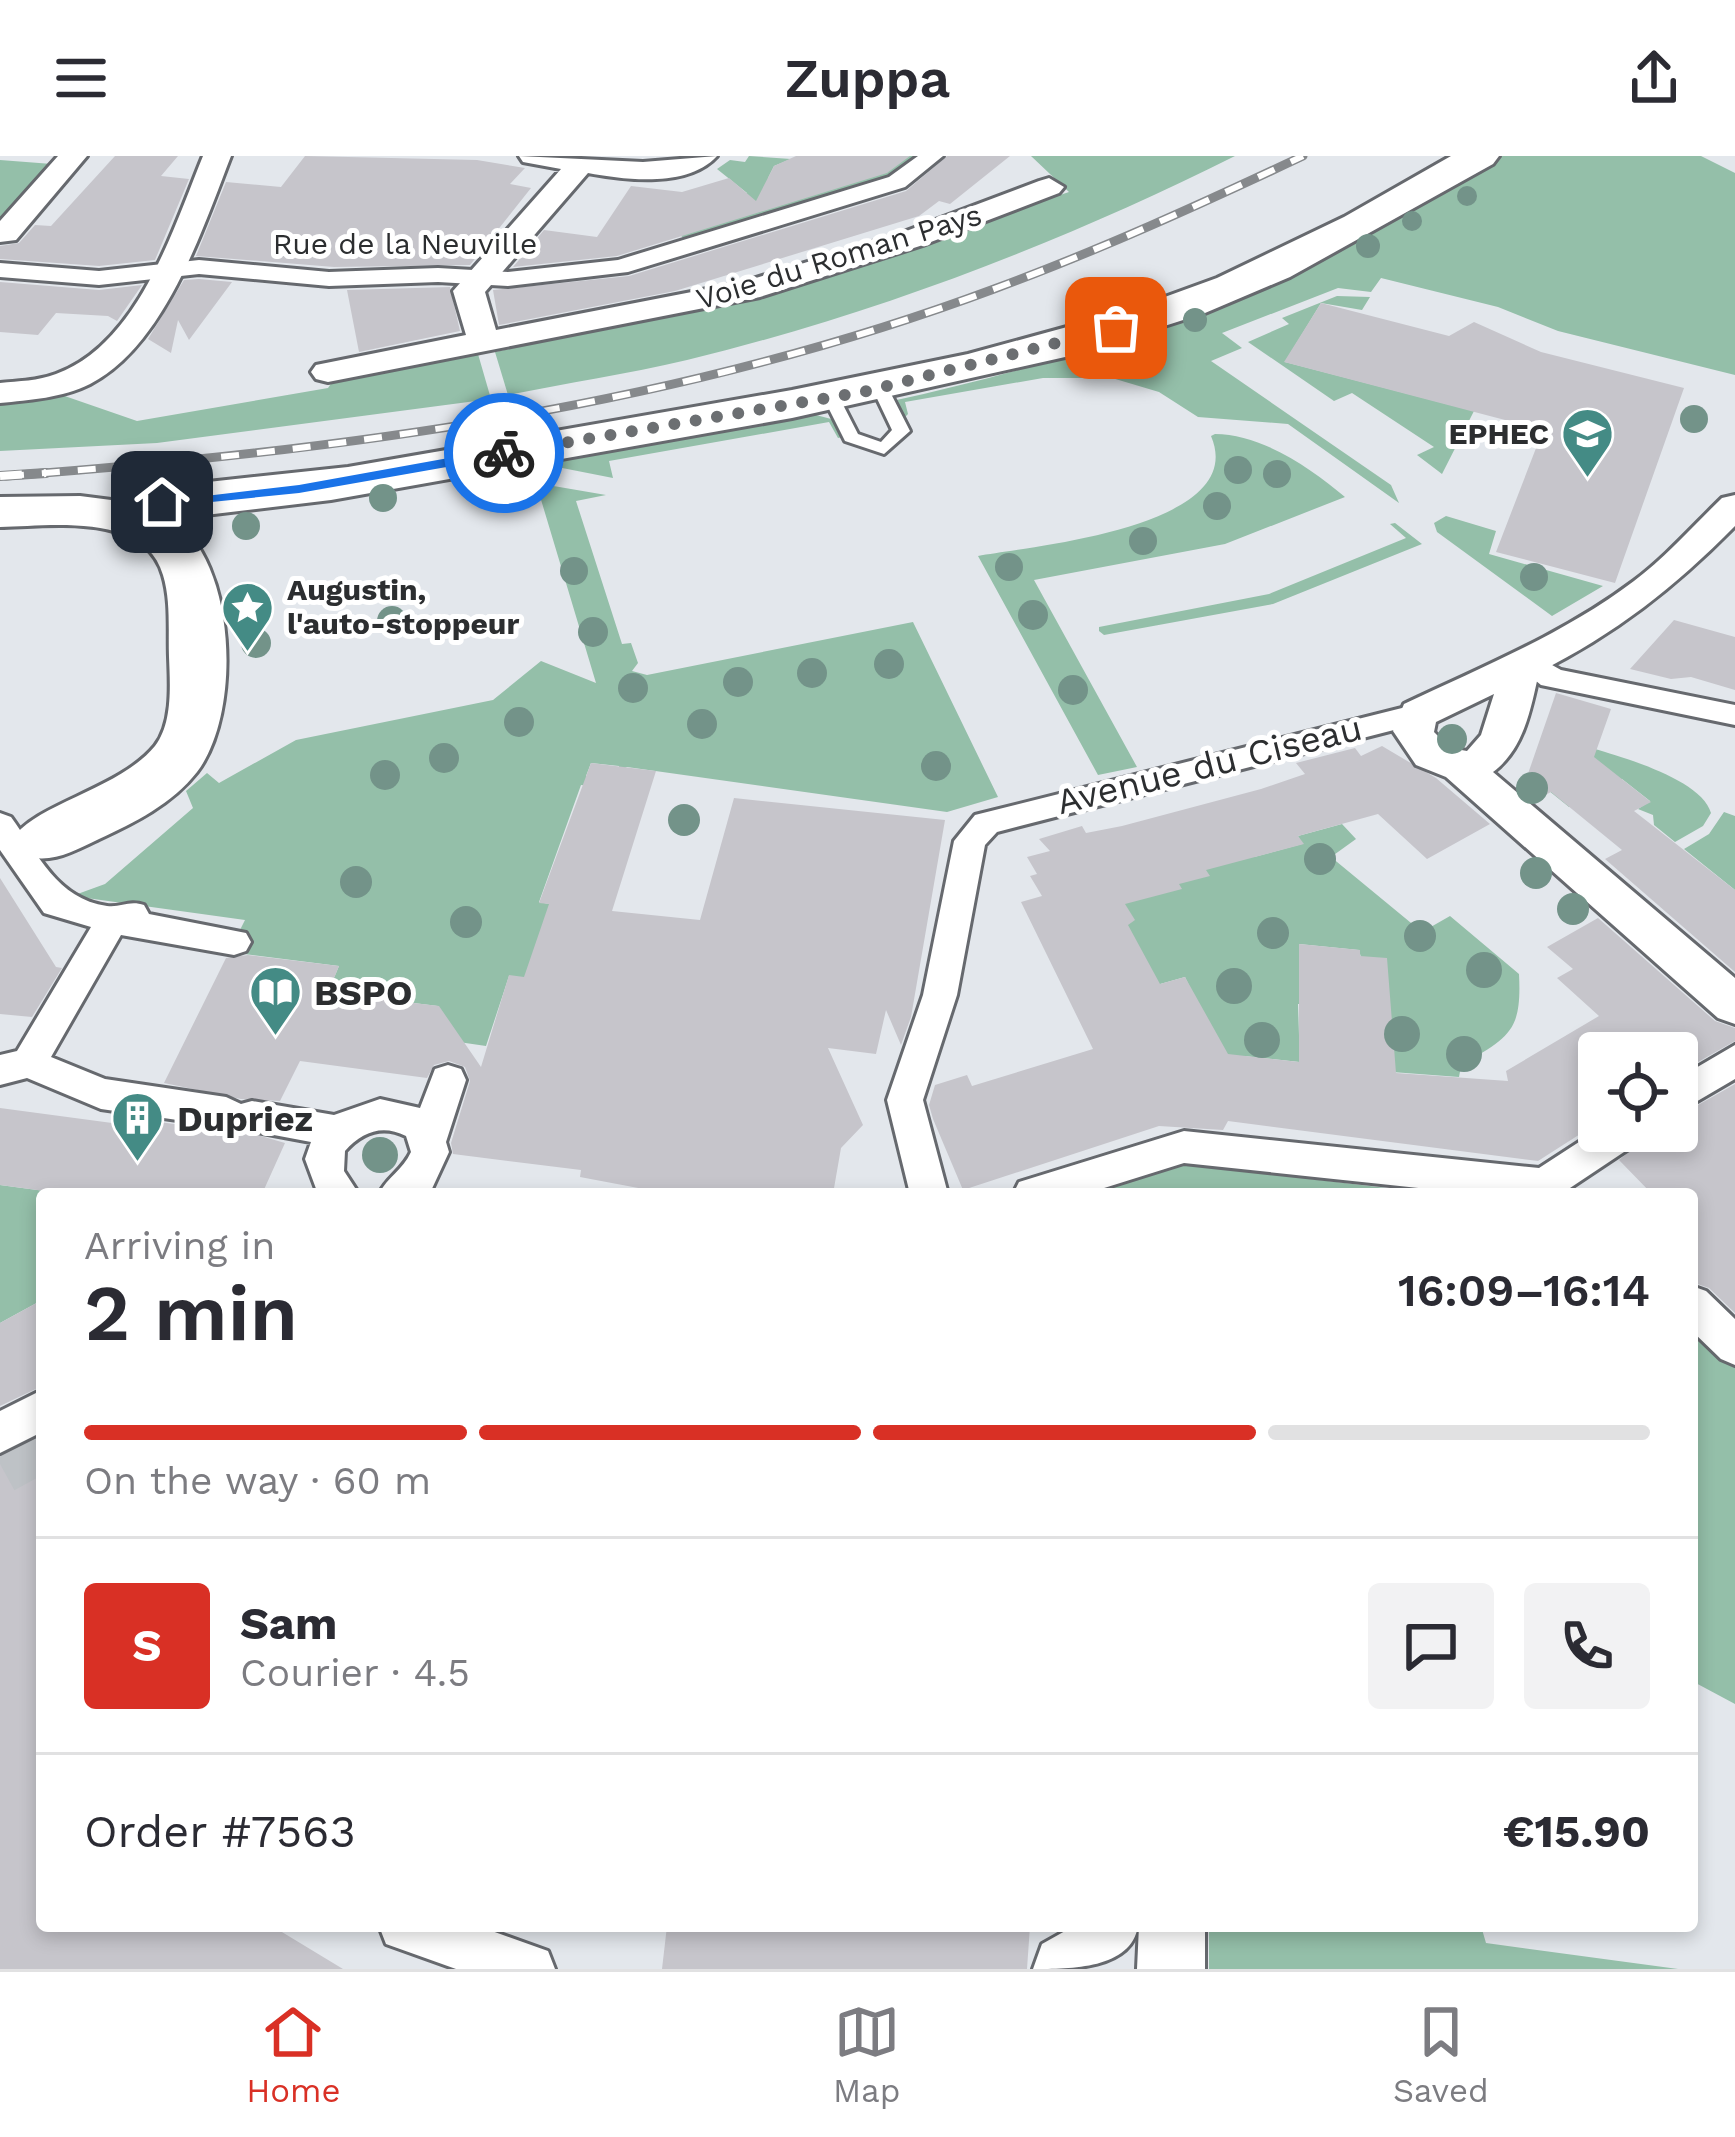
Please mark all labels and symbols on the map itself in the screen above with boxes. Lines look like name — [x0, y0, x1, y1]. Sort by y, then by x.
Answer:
street label: Voie du Roman Pays — [692, 196, 986, 317]
street label: Rue de la Neuville — [273, 226, 537, 261]
pin — [1065, 277, 1167, 379]
courier — [444, 393, 564, 513]
school or university icon: EPHEC — [1560, 406, 1616, 480]
place label: EPHEC — [1449, 416, 1549, 451]
pin — [111, 451, 213, 553]
place label: Augustin, l'auto-stoppeur — [287, 572, 519, 641]
place icon: Augustin, l'auto-stoppeur — [220, 579, 276, 653]
street label: Avenue du Ciseau — [1052, 707, 1366, 823]
library icon: BSPO — [247, 964, 303, 1038]
place label: BSPO — [314, 972, 412, 1014]
building icon: Dupriez — [110, 1090, 166, 1164]
place label: Dupriez — [177, 1098, 313, 1140]

